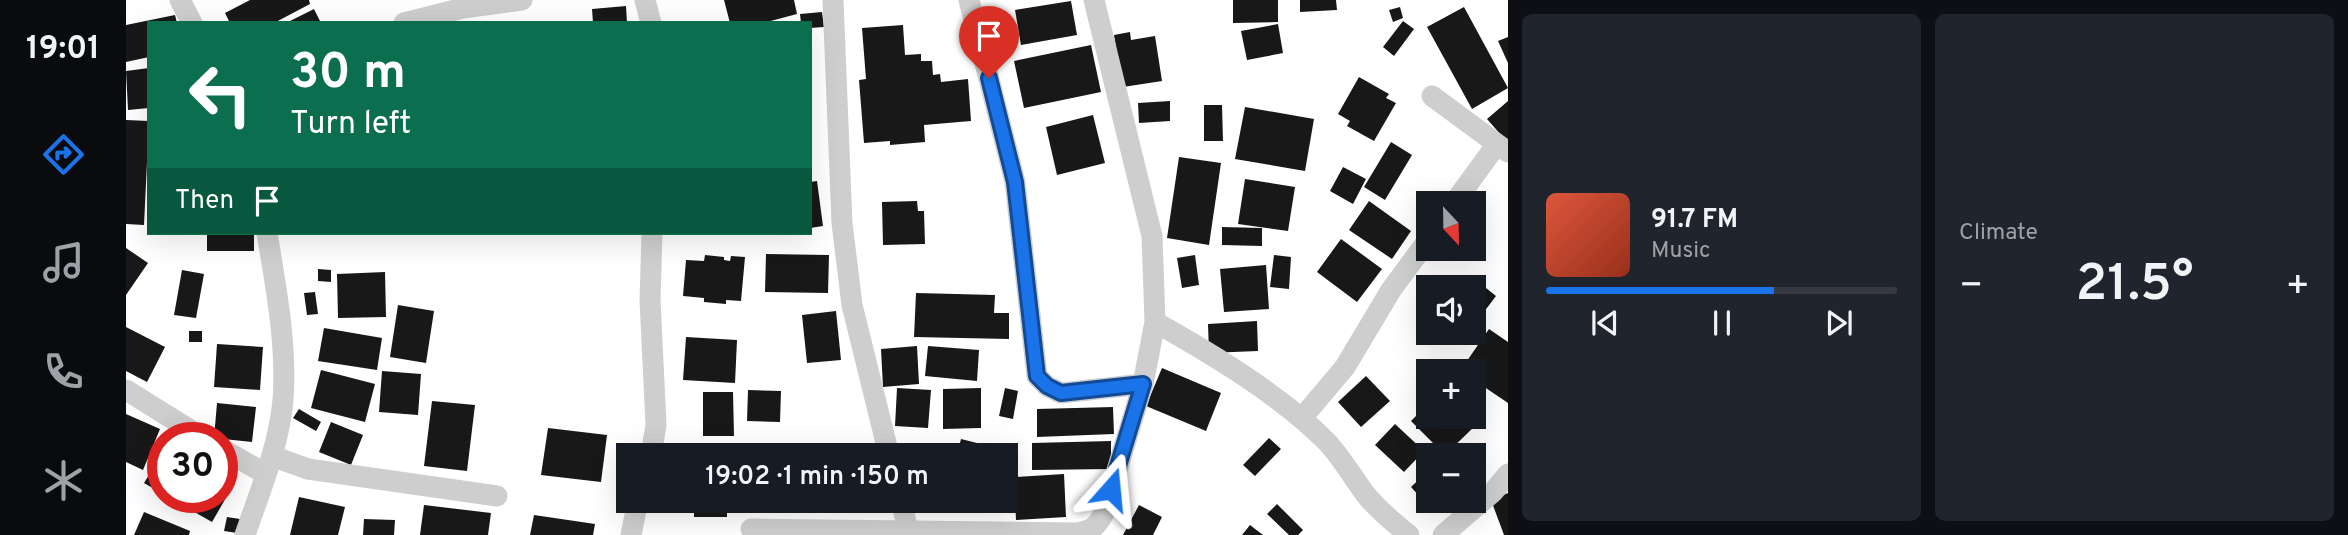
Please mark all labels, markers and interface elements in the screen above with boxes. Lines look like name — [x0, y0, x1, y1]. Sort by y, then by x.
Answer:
pin — [959, 6, 1019, 78]
icon: arrive — [970, 17, 1008, 55]
text: 19:01 — [26, 30, 100, 70]
text: 30 m — [290, 44, 406, 106]
icon: left — [175, 49, 266, 140]
text: Turn left — [290, 105, 411, 145]
icon: directions — [39, 130, 88, 179]
icon: arrive — [248, 182, 286, 220]
text: Then — [175, 185, 234, 218]
north arrow — [1416, 191, 1486, 261]
map controls — [1416, 191, 1486, 513]
text: 91.7 FM — [1651, 204, 1738, 237]
text: Climate — [1959, 219, 2038, 248]
text: Music — [1651, 237, 1711, 266]
icon: music — [39, 238, 88, 287]
text: 21.5° — [2076, 253, 2193, 319]
text: − — [1959, 263, 1984, 312]
text: + — [2285, 263, 2310, 312]
button: sound — [1416, 275, 1486, 345]
icon: previous — [1586, 304, 1624, 342]
icon: pause — [1703, 304, 1741, 342]
icon: next — [1820, 304, 1858, 342]
icon: phone — [39, 347, 88, 396]
button: + — [1416, 359, 1486, 429]
speed limit sign: 30 — [147, 422, 238, 513]
button: − — [1416, 443, 1486, 513]
position arrow — [1074, 452, 1148, 526]
icon: climate — [39, 456, 88, 505]
text: 19:02 · 1 min · 150 m — [705, 461, 929, 494]

